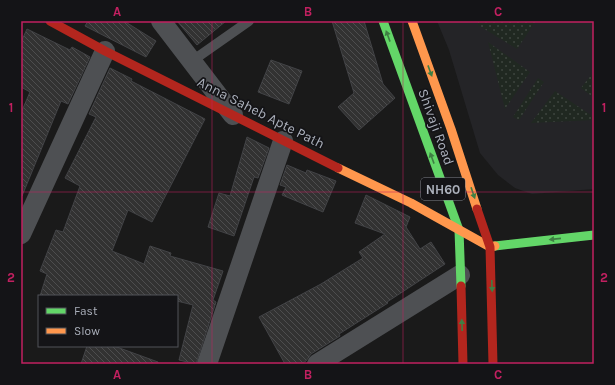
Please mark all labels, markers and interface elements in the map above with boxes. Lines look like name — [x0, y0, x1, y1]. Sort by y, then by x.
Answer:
text: A — [113, 4, 121, 19]
text: B — [304, 4, 312, 19]
text: C — [494, 4, 502, 19]
one-way arrow — [385, 29, 391, 41]
one-way arrow — [427, 65, 433, 77]
street label: Anna Saheb Apte Path — [195, 74, 327, 152]
street label: Shivaji Road — [414, 87, 458, 167]
text: 1 — [9, 100, 13, 115]
text: 1 — [602, 100, 606, 115]
one-way arrow — [429, 152, 435, 164]
road number: NH60 — [421, 178, 465, 200]
one-way arrow — [470, 188, 476, 200]
one-way arrow — [549, 236, 561, 243]
text: 2 — [7, 270, 15, 285]
text: 2 — [600, 270, 608, 285]
one-way arrow — [489, 280, 495, 293]
legend — [38, 295, 178, 347]
text: Fast — [74, 304, 98, 318]
one-way arrow — [458, 319, 465, 331]
text: Slow — [74, 324, 100, 338]
text: A — [113, 367, 121, 382]
text: B — [304, 367, 312, 382]
text: C — [494, 367, 502, 382]

